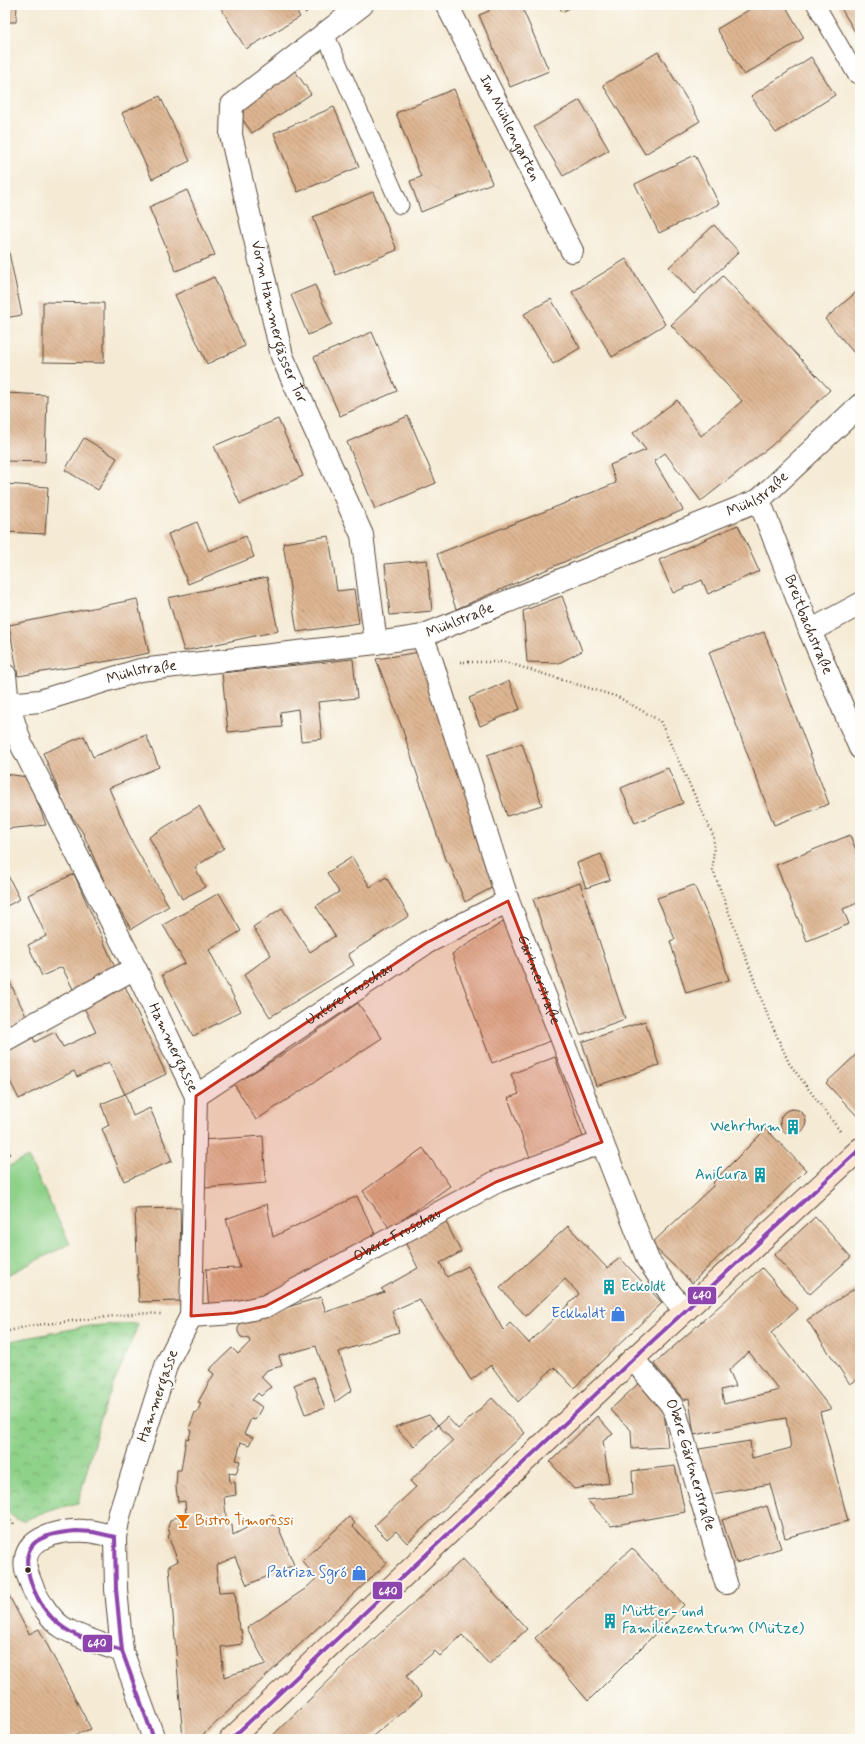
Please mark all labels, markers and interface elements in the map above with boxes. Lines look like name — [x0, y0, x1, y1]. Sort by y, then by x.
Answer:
street label: Im Mühlengarten — [474, 71, 545, 185]
street label: Vorm Hammergässer Tor — [246, 238, 312, 407]
street label: Mühlstraße — [724, 467, 793, 522]
street label: Breitbachstraße — [779, 572, 837, 678]
street label: Mühlstraße — [423, 598, 497, 643]
street label: Mühlstraße — [104, 656, 178, 690]
street label: Gärtnerstraße — [512, 932, 565, 1028]
street label: Untere Froschau — [302, 958, 397, 1030]
street label: Hammergasse — [143, 1000, 203, 1096]
place label: Wehrturm — [710, 1117, 781, 1137]
building icon: Wehrturm — [784, 1118, 802, 1136]
place label: AniCura — [695, 1165, 748, 1185]
building icon: AniCura — [751, 1166, 769, 1184]
street label: Obere Froschau — [350, 1203, 445, 1267]
place label: Eckoldt — [621, 1277, 666, 1297]
building icon: Eckoldt — [600, 1278, 618, 1296]
line badge: 640 — [687, 1286, 717, 1305]
text: 640 — [693, 1289, 712, 1303]
place label: Eckholdt — [551, 1304, 606, 1324]
shop icon: Eckholdt — [609, 1305, 627, 1323]
street label: Hammergasse — [133, 1347, 184, 1445]
street label: Obere Gärtnerstraße — [660, 1396, 720, 1533]
place label: Bistro Timorossi — [195, 1511, 294, 1531]
bar icon: Bistro Timorossi — [174, 1512, 192, 1530]
place label: Patriza Sgró — [267, 1563, 347, 1584]
shop icon: Patriza Sgró — [350, 1564, 368, 1582]
unlabelled marker — [23, 1565, 33, 1575]
line badge: 640 — [372, 1581, 403, 1600]
text: 640 — [379, 1585, 398, 1599]
place label: Mütter- und Familienzentrum (Mütze) — [622, 1602, 805, 1639]
building icon: Mütter- und Familienzentrum (Mütze) — [601, 1612, 619, 1630]
line badge: 640 — [82, 1634, 113, 1653]
text: 640 — [88, 1637, 107, 1651]

